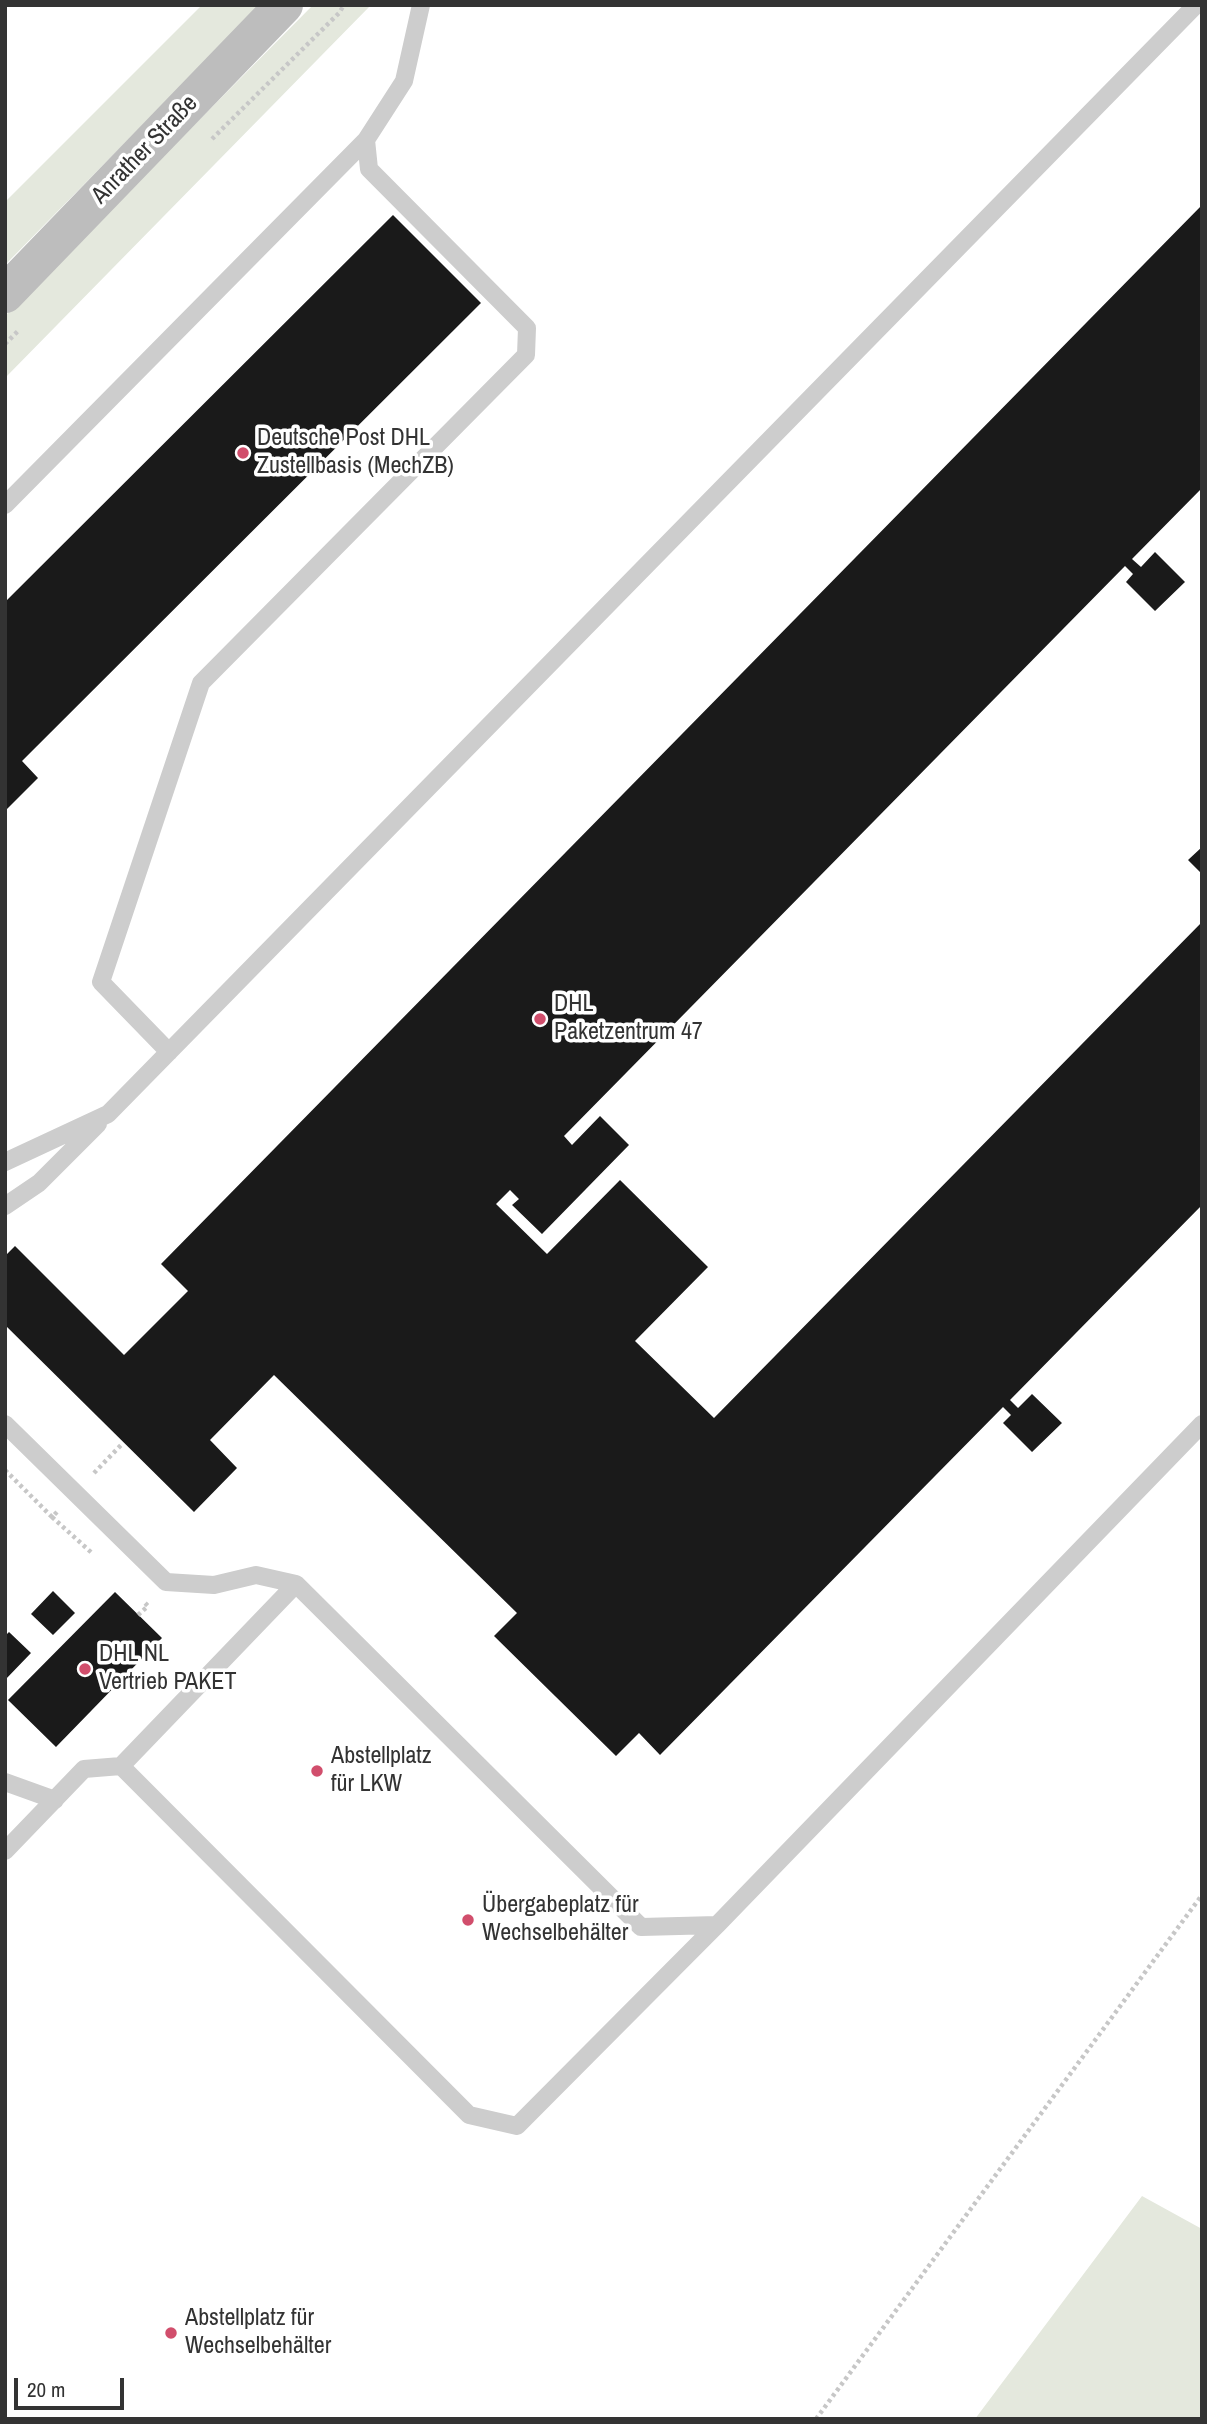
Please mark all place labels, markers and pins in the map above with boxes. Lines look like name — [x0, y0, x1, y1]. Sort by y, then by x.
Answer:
place label: Deutsche Post DHL Zustellbasis (MechZB) — [257, 425, 454, 481]
marker: Deutsche Post DHL Zustellbasis (MechZB) — [235, 445, 251, 461]
place label: DHL Paketzentrum 47 — [554, 991, 703, 1047]
marker: DHL Paketzentrum 47 — [532, 1011, 548, 1027]
place label: DHL NL Vertrieb PAKET — [99, 1641, 236, 1697]
marker: DHL NL Vertrieb PAKET — [77, 1661, 93, 1677]
place label: Abstellplatz für LKW — [331, 1743, 432, 1799]
marker: Abstellplatz für LKW — [309, 1763, 325, 1779]
place label: Übergabeplatz für Wechselbehälter — [482, 1892, 638, 1948]
marker: Übergabeplatz für Wechselbehälter — [460, 1912, 476, 1928]
place label: Abstellplatz für Wechselbehälter — [185, 2305, 331, 2361]
marker: Abstellplatz für Wechselbehälter — [163, 2325, 179, 2341]

